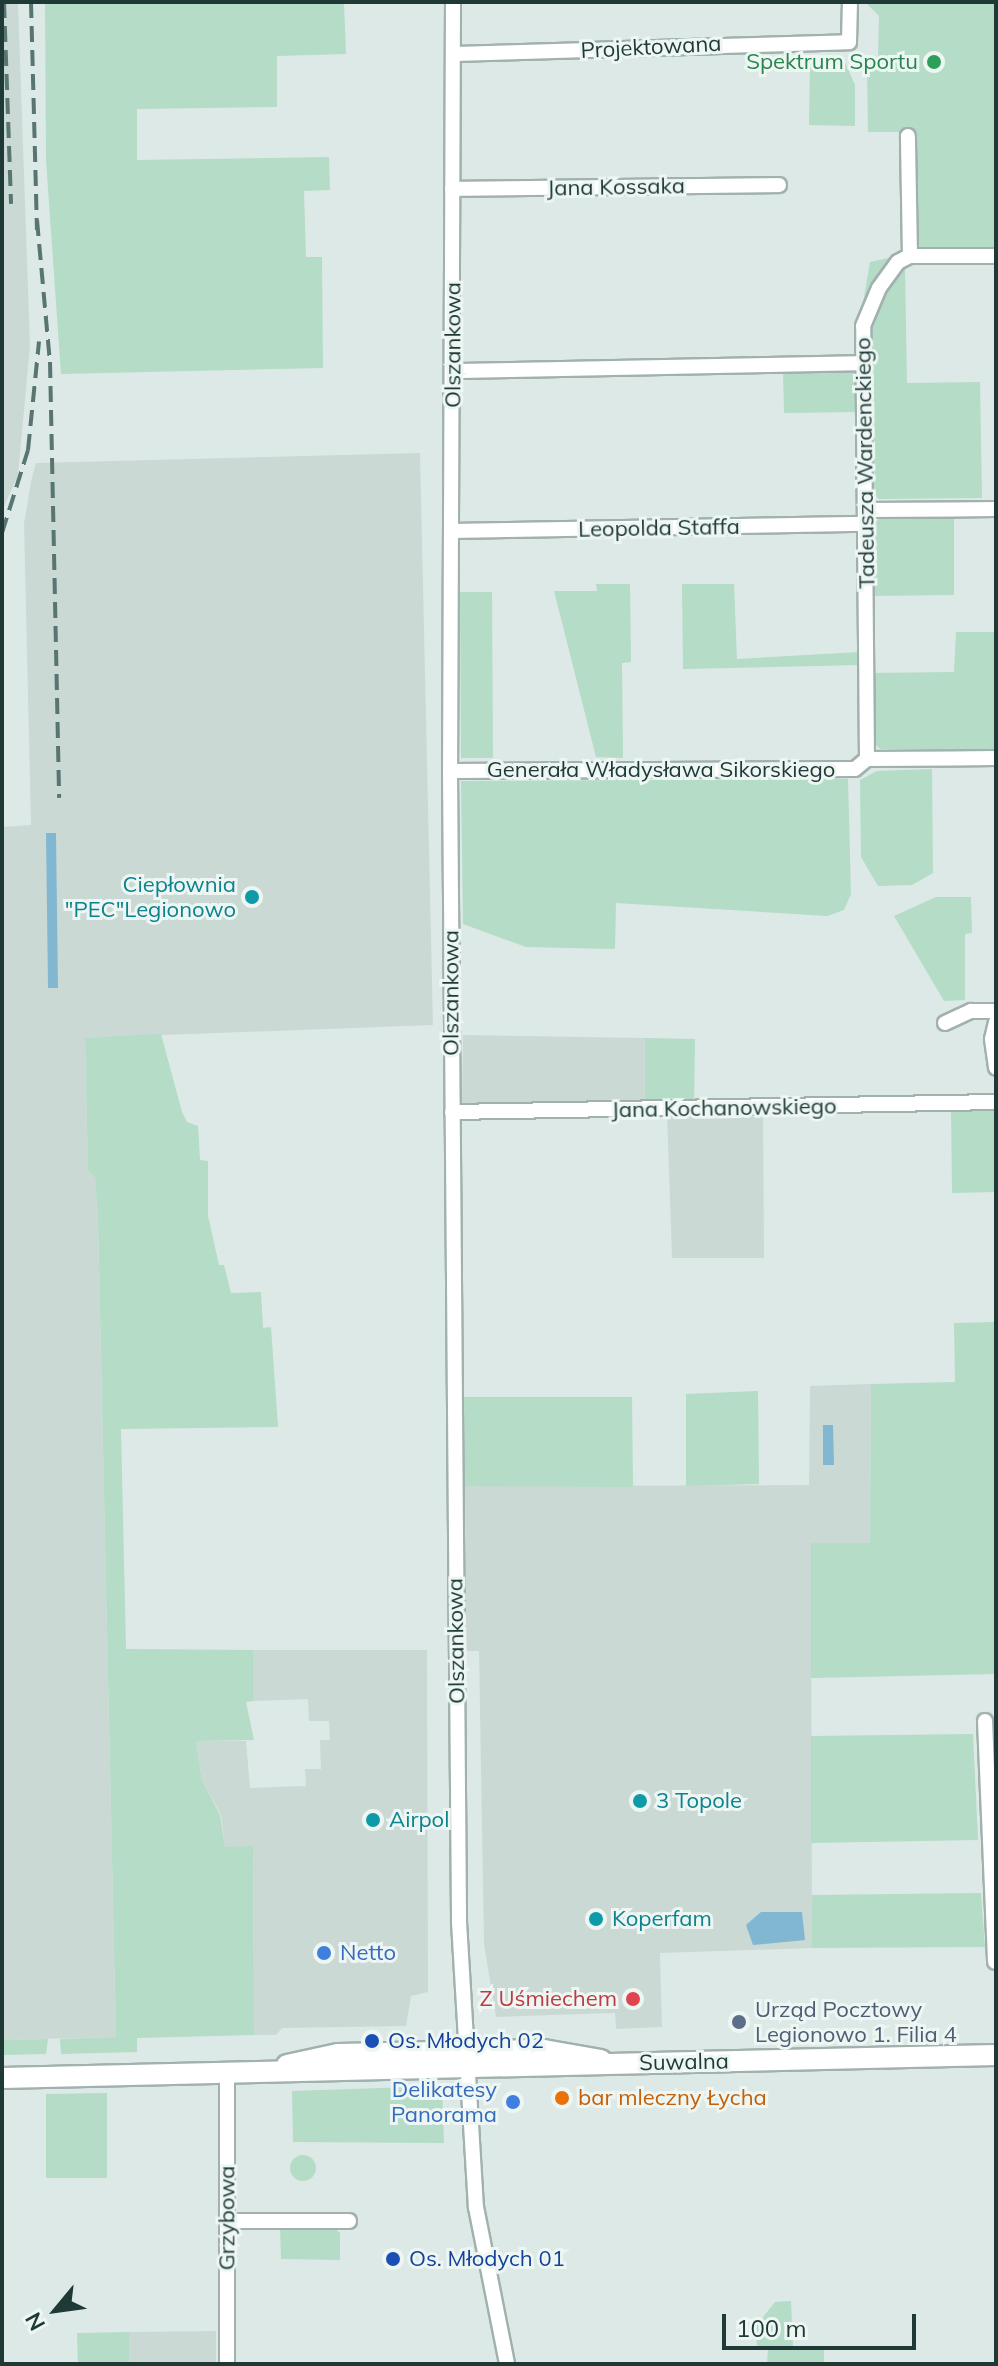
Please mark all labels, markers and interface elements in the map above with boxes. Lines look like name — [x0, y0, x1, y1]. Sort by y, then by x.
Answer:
street label: Projektowana — [580, 30, 722, 64]
place label: Spektrum Sportu — [746, 49, 918, 75]
marker: Spektrum Sportu — [925, 53, 943, 71]
street label: Jana Kossaka — [547, 173, 685, 201]
street label: Olszankowa — [440, 282, 466, 408]
street label: Tadeusza Wardenckiego — [850, 337, 880, 589]
street label: Leopolda Staffa — [578, 513, 740, 543]
street label: Generała Władysława Sikorskiego — [487, 757, 835, 783]
place label: Ciepłownia "PEC"Legionowo — [65, 871, 236, 922]
marker: Ciepłownia "PEC"Legionowo — [243, 888, 261, 906]
street label: Olszankowa — [438, 930, 464, 1056]
street label: Jana Kochanowskiego — [611, 1093, 837, 1123]
street label: Olszankowa — [442, 1578, 470, 1704]
place label: 3 Topole — [656, 1788, 742, 1814]
marker: 3 Topole — [631, 1792, 649, 1810]
place label: Airpol — [389, 1807, 449, 1833]
marker: Airpol — [364, 1811, 382, 1829]
place label: Koperfam — [612, 1906, 712, 1932]
marker: Koperfam — [587, 1910, 605, 1928]
place label: Netto — [340, 1940, 396, 1966]
marker: Netto — [315, 1944, 333, 1962]
place label: Z Uśmiechem — [480, 1986, 617, 2012]
marker: Z Uśmiechem — [624, 1990, 642, 2008]
place label: Urząd Pocztowy Legionowo 1. Filia 4 — [755, 1996, 957, 2048]
marker: Urząd Pocztowy Legionowo 1. Filia 4 — [730, 2013, 748, 2031]
place label: Os. Młodych 02 — [388, 2028, 544, 2054]
marker: Os. Młodych 02 — [363, 2032, 381, 2050]
street label: Suwalna — [639, 2048, 729, 2076]
place label: Delikatesy Panorama — [391, 2076, 497, 2128]
place label: bar mleczny Łycha — [578, 2085, 767, 2111]
marker: bar mleczny Łycha — [553, 2089, 571, 2107]
marker: Delikatesy Panorama — [504, 2093, 522, 2111]
street label: Grzybowa — [214, 2166, 240, 2270]
place label: Os. Młodych 01 — [409, 2246, 565, 2272]
marker: Os. Młodych 01 — [384, 2250, 402, 2268]
north arrow — [16, 2270, 96, 2350]
scale bar — [726, 2298, 920, 2348]
text: N — [19, 2308, 51, 2336]
text: 100 m — [736, 2313, 807, 2343]

